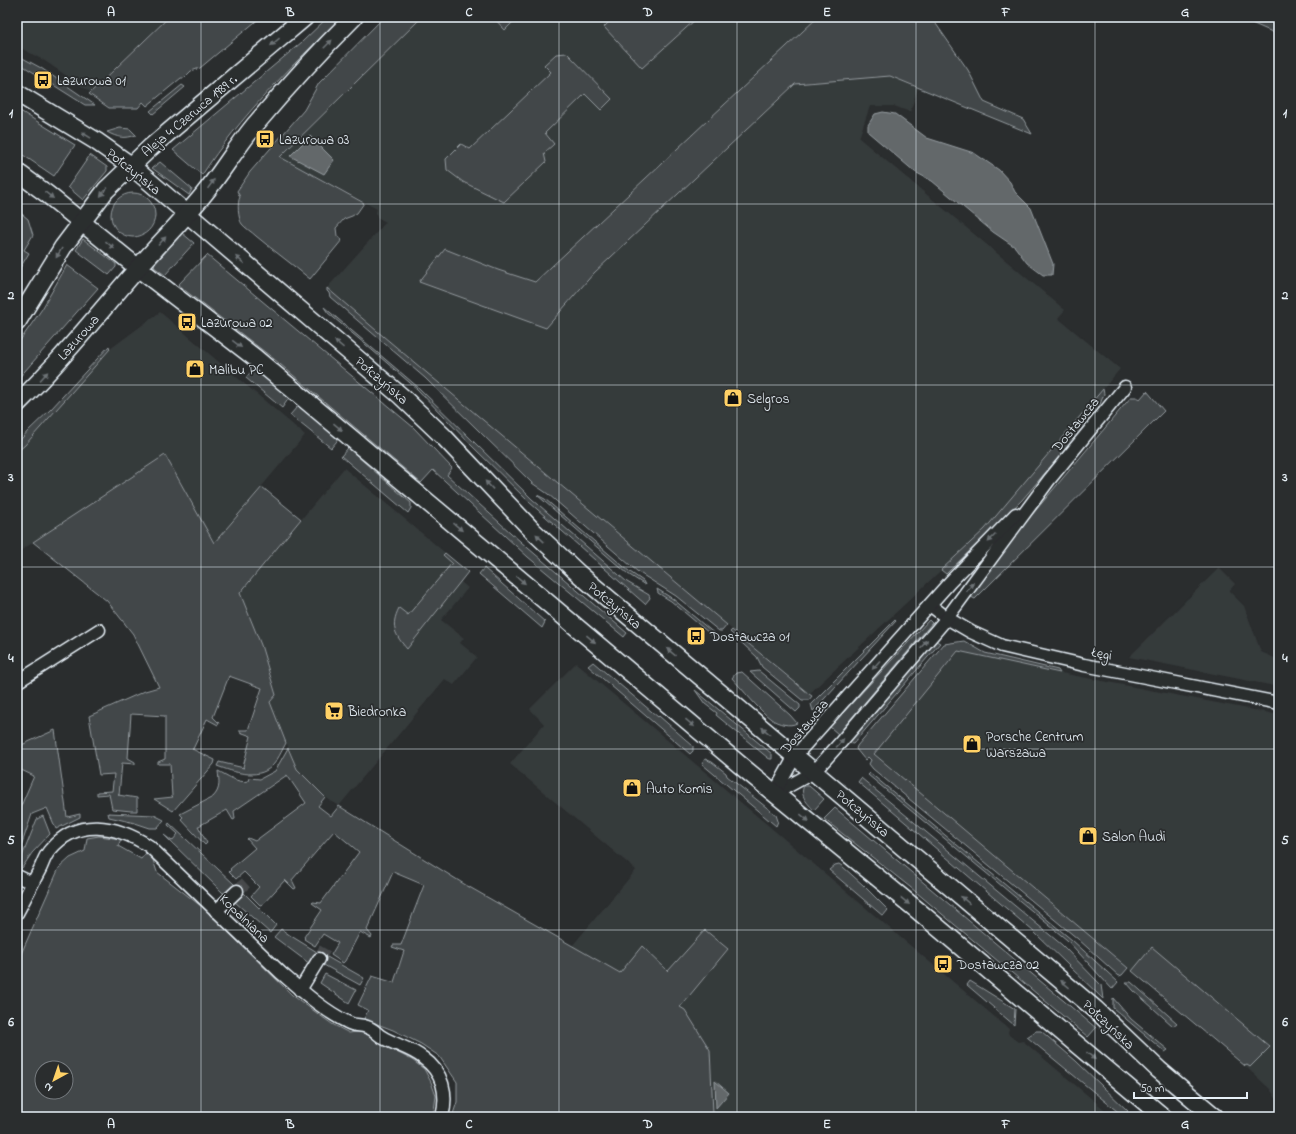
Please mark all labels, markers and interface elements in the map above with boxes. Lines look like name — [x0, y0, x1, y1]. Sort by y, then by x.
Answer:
text: A — [107, 3, 115, 22]
text: B — [285, 3, 295, 22]
text: C — [465, 3, 473, 22]
text: D — [642, 3, 653, 22]
text: E — [823, 3, 831, 22]
text: F — [1001, 3, 1011, 22]
text: G — [1181, 3, 1189, 22]
one-way arrow — [270, 38, 281, 47]
one-way arrow — [323, 39, 333, 49]
bus stop icon: Lazurowa 01 — [32, 69, 54, 91]
street label: Aleja 4 Czerwca 1989 r. — [137, 70, 243, 163]
place label: Lazurowa 01 — [57, 71, 126, 92]
text: 1 — [9, 104, 14, 123]
text: 1 — [1283, 104, 1288, 123]
bus stop icon: Lazurowa 03 — [254, 128, 276, 150]
place label: Lazurowa 03 — [279, 130, 349, 151]
one-way arrow — [80, 132, 92, 139]
street label: Połczyńska — [101, 144, 165, 202]
one-way arrow — [207, 179, 215, 189]
one-way arrow — [100, 187, 108, 197]
one-way arrow — [43, 190, 54, 199]
one-way arrow — [158, 236, 167, 246]
one-way arrow — [104, 240, 115, 249]
one-way arrow — [56, 247, 63, 259]
one-way arrow — [235, 255, 246, 264]
text: 2 — [7, 286, 15, 305]
text: 2 — [1281, 286, 1289, 305]
street label: Lazurowa — [53, 310, 105, 366]
bus stop icon: Lazurowa 02 — [176, 311, 198, 333]
place label: Lazurowa 02 — [201, 313, 272, 334]
one-way arrow — [334, 339, 345, 348]
one-way arrow — [232, 340, 243, 348]
street label: Połczyńska — [349, 352, 412, 411]
shop icon: Malibu PC — [184, 358, 206, 380]
place label: Malibu PC — [209, 360, 264, 381]
one-way arrow — [40, 371, 49, 381]
shop icon: Selgros — [722, 387, 744, 409]
place label: Selgros — [747, 389, 790, 411]
street label: Dostawcza — [1047, 393, 1105, 458]
one-way arrow — [332, 422, 343, 431]
text: 3 — [7, 468, 14, 487]
text: 3 — [1281, 468, 1288, 487]
one-way arrow — [484, 480, 494, 490]
one-way arrow — [453, 523, 463, 532]
one-way arrow — [535, 533, 545, 543]
one-way arrow — [988, 533, 997, 543]
one-way arrow — [516, 576, 526, 585]
street label: Połczyńska — [582, 577, 646, 636]
one-way arrow — [966, 581, 974, 592]
bus stop icon: Dostawcza 01 — [685, 625, 707, 647]
place label: Dostawcza 01 — [709, 627, 790, 648]
one-way arrow — [585, 634, 596, 643]
one-way arrow — [920, 639, 929, 650]
street label: Łęgi — [1089, 642, 1114, 668]
one-way arrow — [666, 647, 676, 656]
text: 4 — [7, 649, 14, 668]
text: 4 — [1281, 649, 1288, 668]
one-way arrow — [872, 660, 881, 671]
street label: Dostawcza — [775, 695, 834, 760]
supermarket icon: Biedronka — [323, 700, 345, 722]
place label: Biedronka — [347, 702, 406, 723]
one-way arrow — [685, 718, 695, 727]
one-way arrow — [760, 726, 771, 735]
place label: Porsche Centrum Warszawa — [986, 727, 1084, 764]
shop icon: Porsche Centrum Warszawa — [961, 733, 983, 755]
one-way arrow — [835, 738, 845, 748]
shop icon: Auto Komis — [621, 777, 643, 799]
place label: Auto Komis — [646, 779, 713, 800]
street label: Połczyńska — [830, 785, 894, 844]
one-way arrow — [799, 814, 810, 823]
shop icon: Salon Audi — [1077, 825, 1099, 847]
place label: Salon Audi — [1102, 827, 1166, 848]
text: 5 — [7, 831, 15, 850]
text: 5 — [1281, 831, 1289, 850]
street label: Kopalniana — [214, 890, 274, 949]
one-way arrow — [900, 896, 911, 905]
one-way arrow — [961, 896, 970, 905]
bus stop icon: Dostawcza 02 — [932, 953, 954, 975]
place label: Dostawcza 02 — [956, 955, 1039, 976]
one-way arrow — [1059, 979, 1070, 988]
street label: Połczyńska — [1076, 995, 1139, 1056]
text: 6 — [7, 1013, 14, 1032]
text: 6 — [1281, 1013, 1288, 1032]
one-way arrow — [1085, 1052, 1096, 1061]
north arrow — [34, 1060, 74, 1100]
scale bar — [1134, 1074, 1247, 1100]
text: N — [40, 1078, 56, 1095]
text: 50 m — [1140, 1080, 1164, 1098]
text: A — [107, 1115, 115, 1134]
text: B — [285, 1115, 295, 1134]
text: C — [465, 1115, 473, 1134]
text: D — [642, 1115, 653, 1134]
text: E — [823, 1115, 831, 1134]
text: F — [1001, 1115, 1011, 1134]
text: G — [1181, 1115, 1189, 1134]

